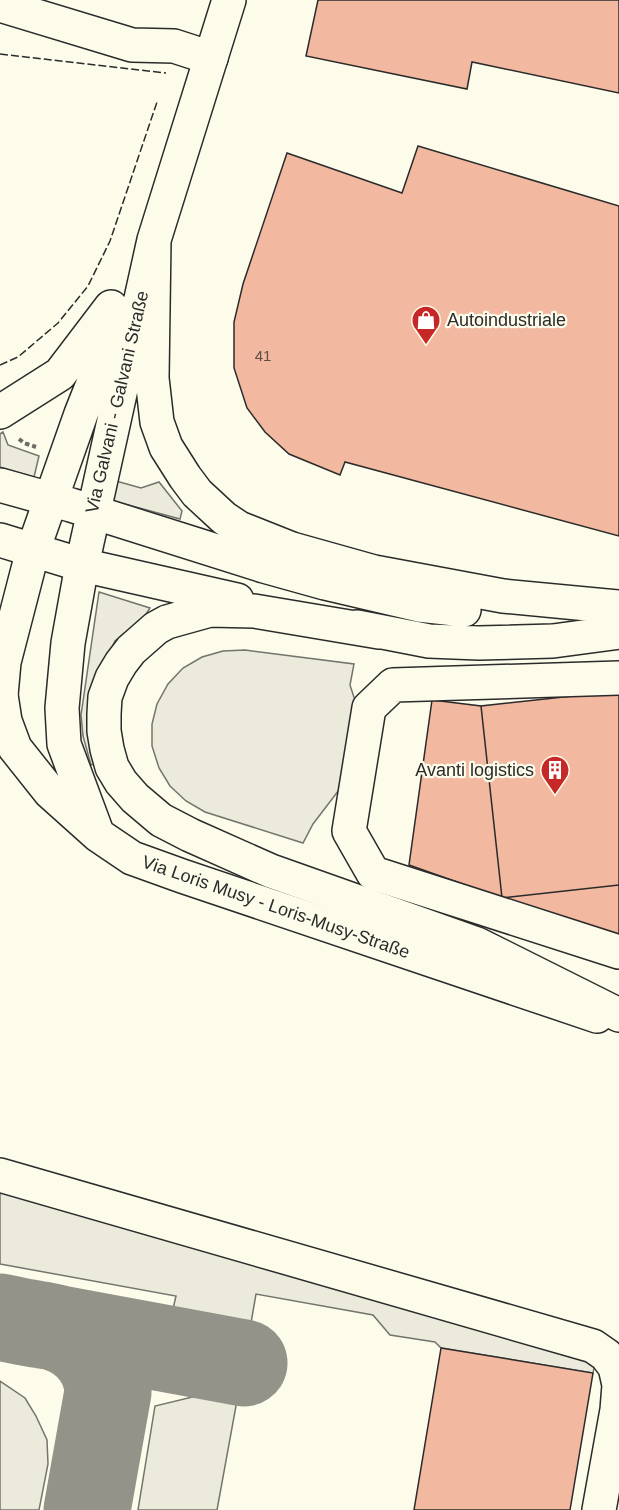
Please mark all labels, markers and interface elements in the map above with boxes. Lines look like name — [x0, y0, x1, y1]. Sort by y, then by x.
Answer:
street label: Via Galvani - Galvani Straße — [82, 289, 152, 515]
shop icon: Autoindustriale — [410, 304, 442, 346]
place label: Autoindustriale — [447, 310, 566, 330]
house number: 41 — [255, 347, 271, 364]
building icon: Avanti logistics — [539, 754, 571, 796]
place label: Avanti logistics — [415, 760, 534, 780]
street label: Via Loris Musy - Loris-Musy-Straße — [140, 852, 412, 962]

